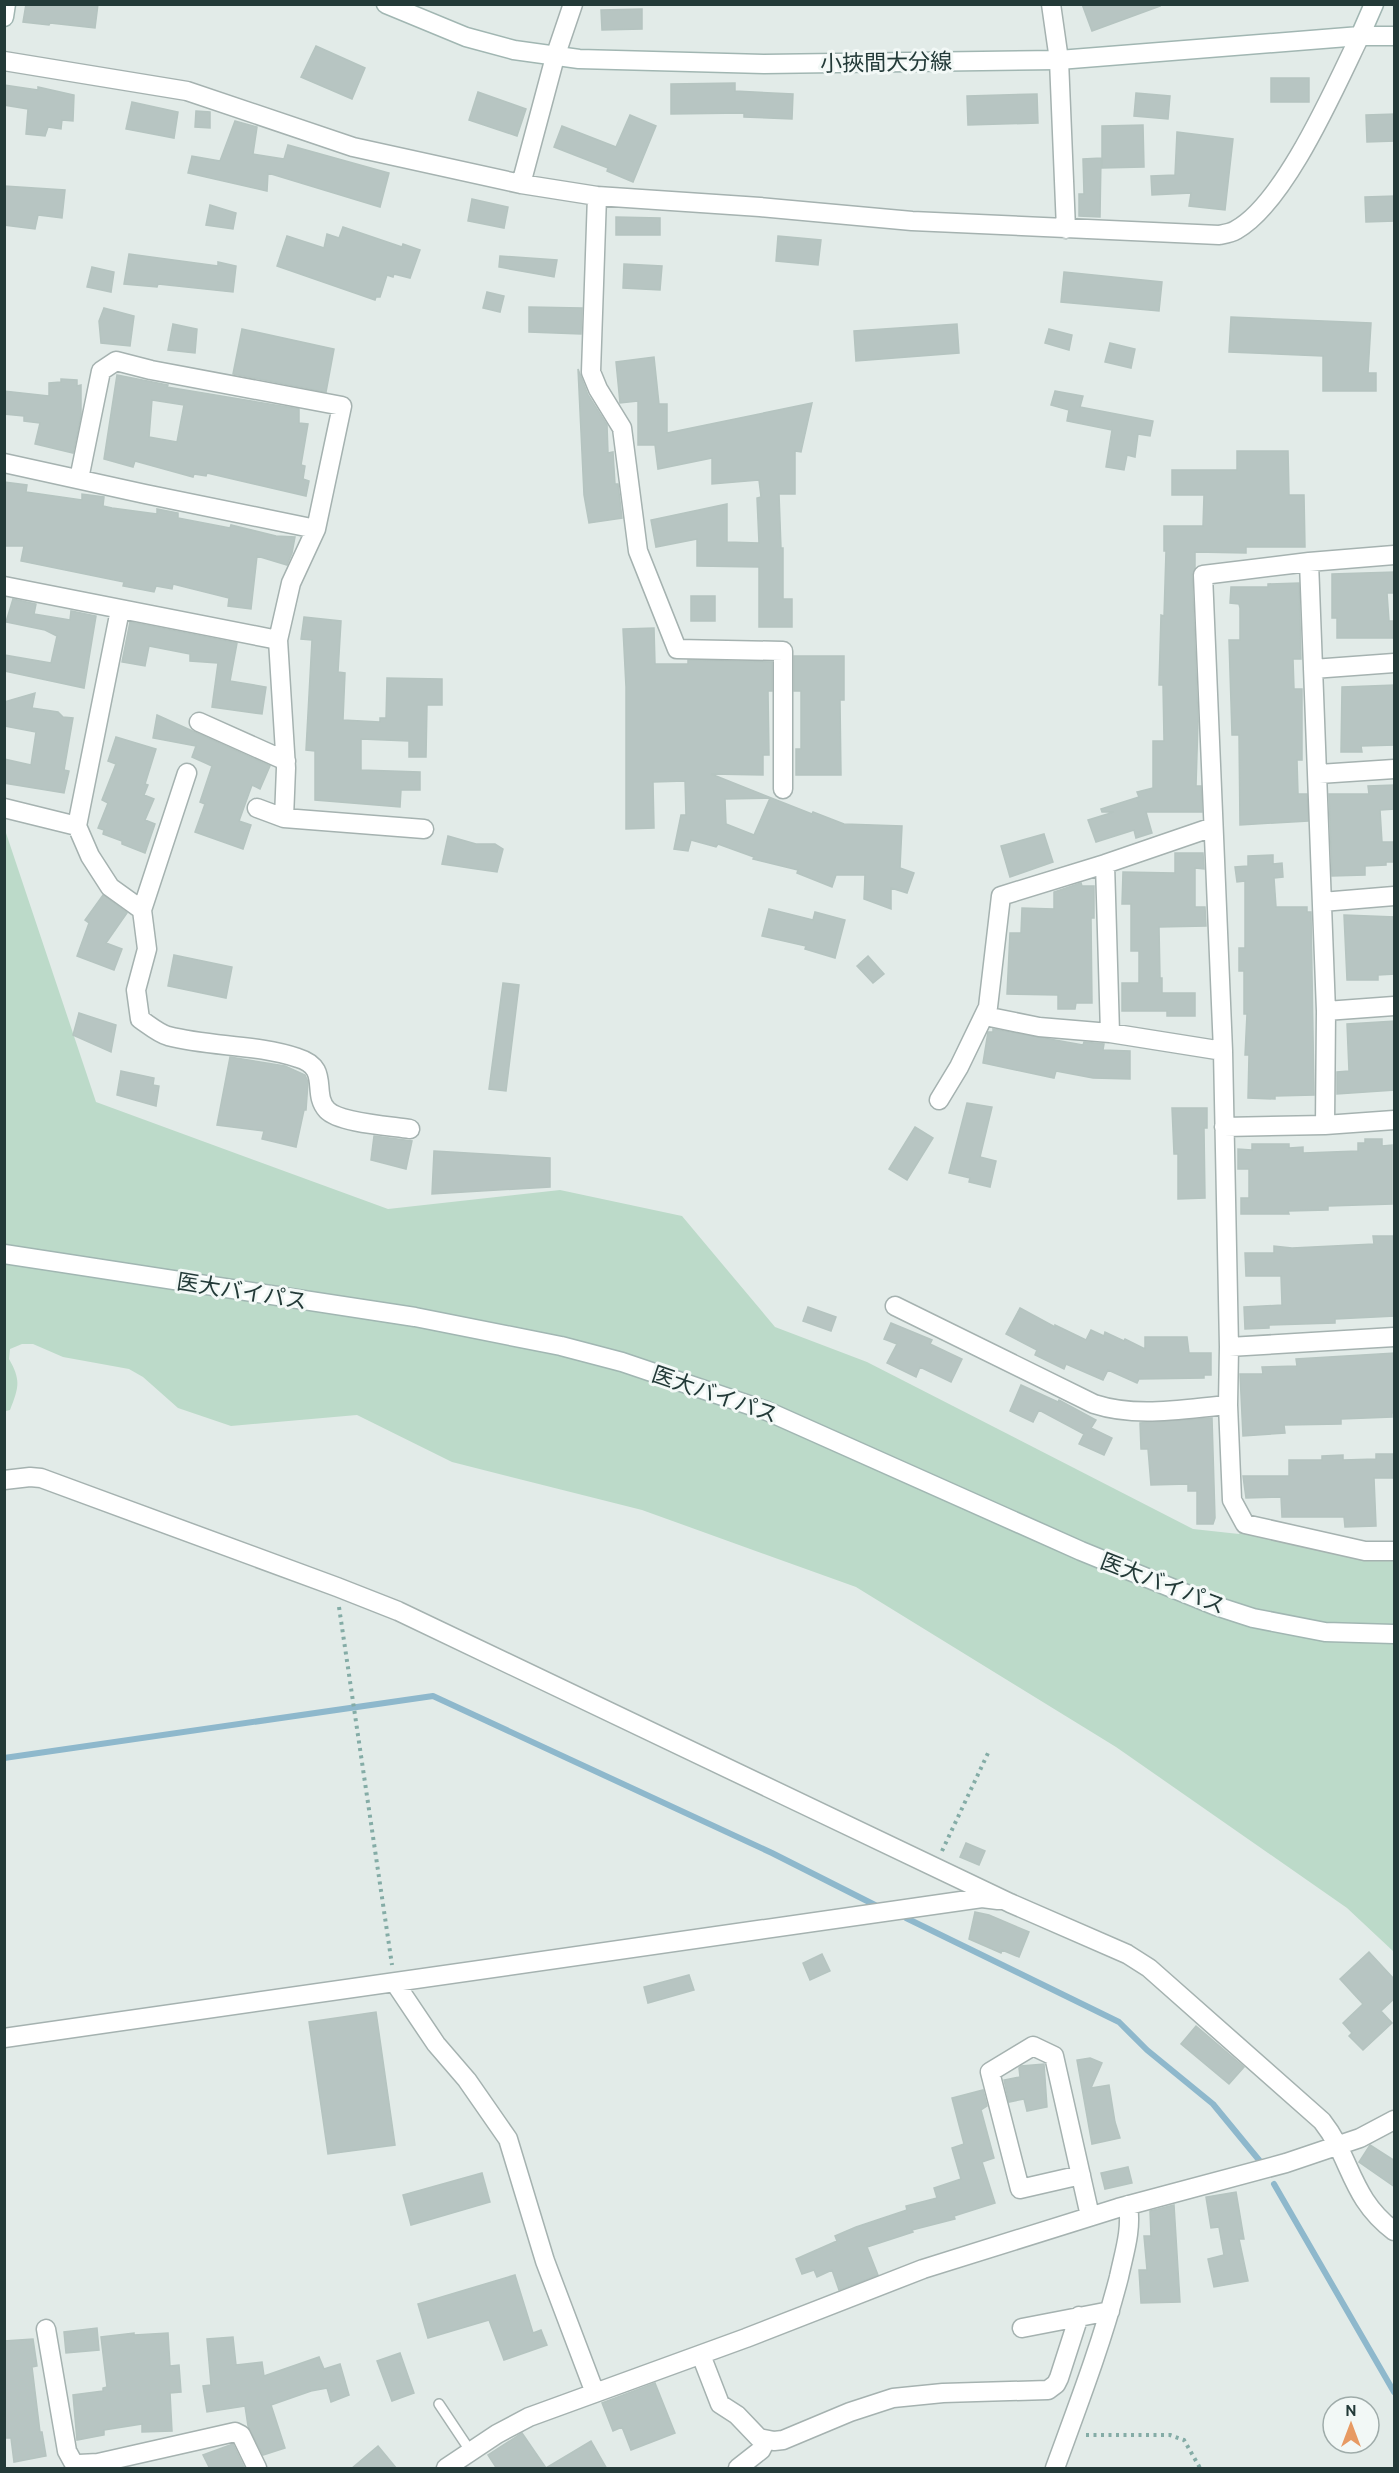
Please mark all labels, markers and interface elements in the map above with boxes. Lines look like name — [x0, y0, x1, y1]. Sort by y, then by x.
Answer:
street label: 小挾間大分線 — [820, 48, 952, 77]
street label: 医大バイパス — [175, 1268, 309, 1315]
street label: 医大バイパス — [648, 1360, 781, 1429]
street label: 医大バイパス — [1097, 1547, 1229, 1620]
north arrow — [1321, 2395, 1381, 2455]
text: N — [1345, 2401, 1357, 2420]

